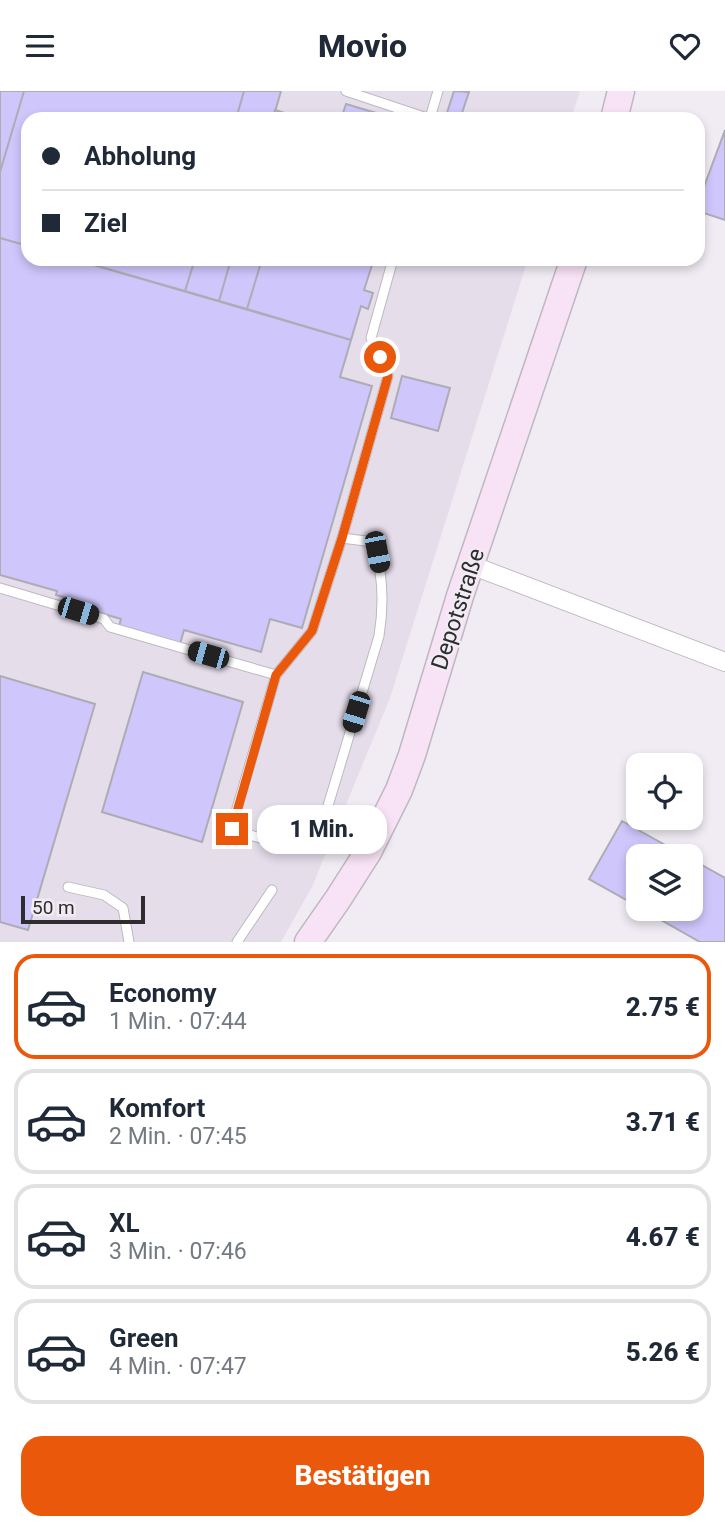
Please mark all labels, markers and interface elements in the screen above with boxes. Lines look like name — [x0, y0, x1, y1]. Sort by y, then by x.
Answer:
icon: menu — [21, 27, 59, 65]
text: Movio — [318, 27, 407, 65]
icon: heart — [666, 27, 704, 65]
text: Abholung — [84, 141, 196, 171]
text: Ziel — [84, 208, 128, 238]
route start — [364, 341, 396, 373]
car — [363, 529, 392, 575]
street label: Depotstraße — [426, 545, 490, 673]
car — [55, 595, 102, 627]
car — [185, 639, 232, 671]
car — [340, 689, 373, 735]
map controls — [626, 753, 703, 921]
button: locate — [626, 753, 703, 830]
callout: 1 Min. — [256, 805, 386, 853]
route end — [216, 813, 248, 845]
text: 1 Min. — [289, 816, 355, 843]
button: layers — [626, 844, 703, 921]
scale bar — [21, 893, 145, 925]
text: 50 m — [32, 896, 75, 919]
icon: car — [25, 975, 88, 1038]
text: Economy — [109, 978, 216, 1008]
text: 2.75 € — [626, 992, 700, 1022]
text: 1 Min. · 07:44 — [109, 1008, 247, 1035]
icon: car — [25, 1090, 88, 1153]
text: Komfort — [109, 1093, 205, 1123]
text: 3.71 € — [626, 1107, 700, 1137]
text: 2 Min. · 07:45 — [109, 1123, 247, 1150]
icon: car — [25, 1205, 88, 1268]
text: XL — [109, 1208, 140, 1238]
text: 4.67 € — [626, 1222, 700, 1252]
text: 3 Min. · 07:46 — [109, 1238, 247, 1265]
icon: car — [25, 1320, 88, 1383]
text: Green — [109, 1323, 179, 1353]
text: 5.26 € — [626, 1337, 700, 1367]
text: 4 Min. · 07:47 — [109, 1353, 247, 1380]
button: Bestätigen — [21, 1436, 704, 1516]

